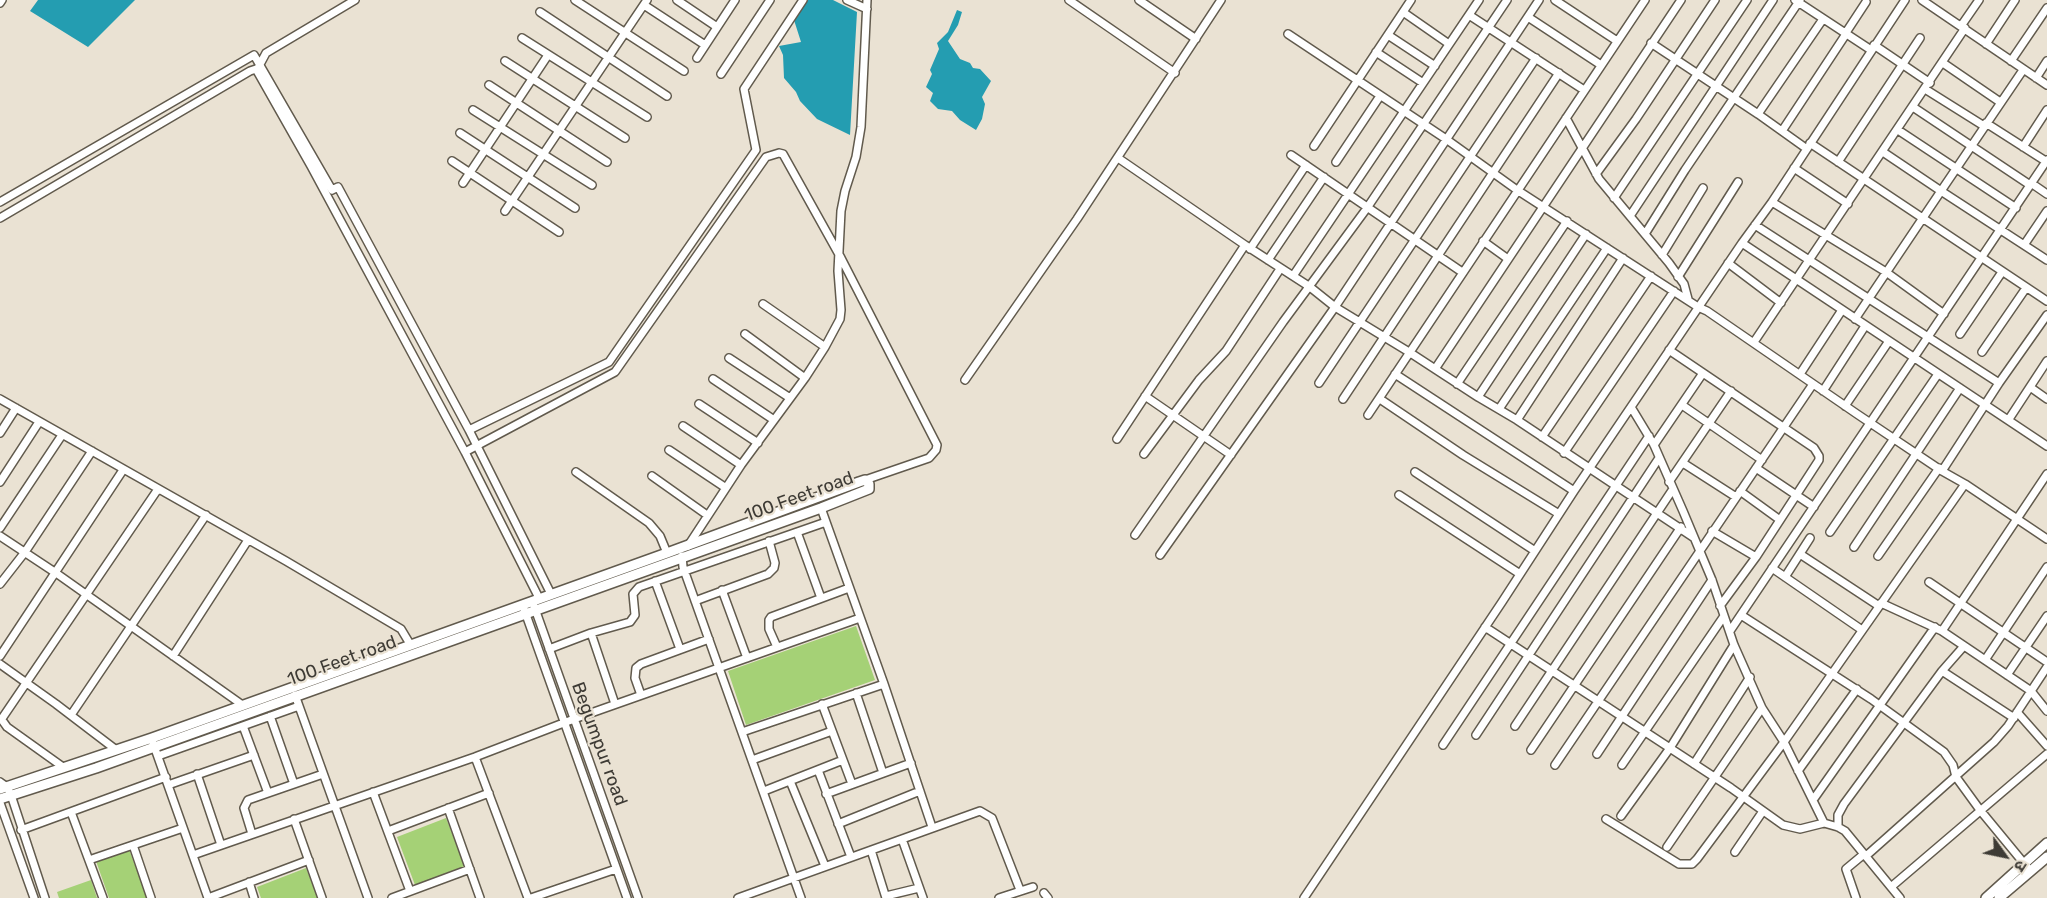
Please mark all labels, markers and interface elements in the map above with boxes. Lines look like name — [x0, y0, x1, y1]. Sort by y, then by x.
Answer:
street label: 100 Feet road — [742, 467, 856, 527]
street label: 100 Feet road — [285, 631, 399, 691]
street label: Begumpur road — [567, 679, 631, 809]
north arrow — [1975, 826, 2035, 886]
text: उ — [2010, 857, 2031, 875]

